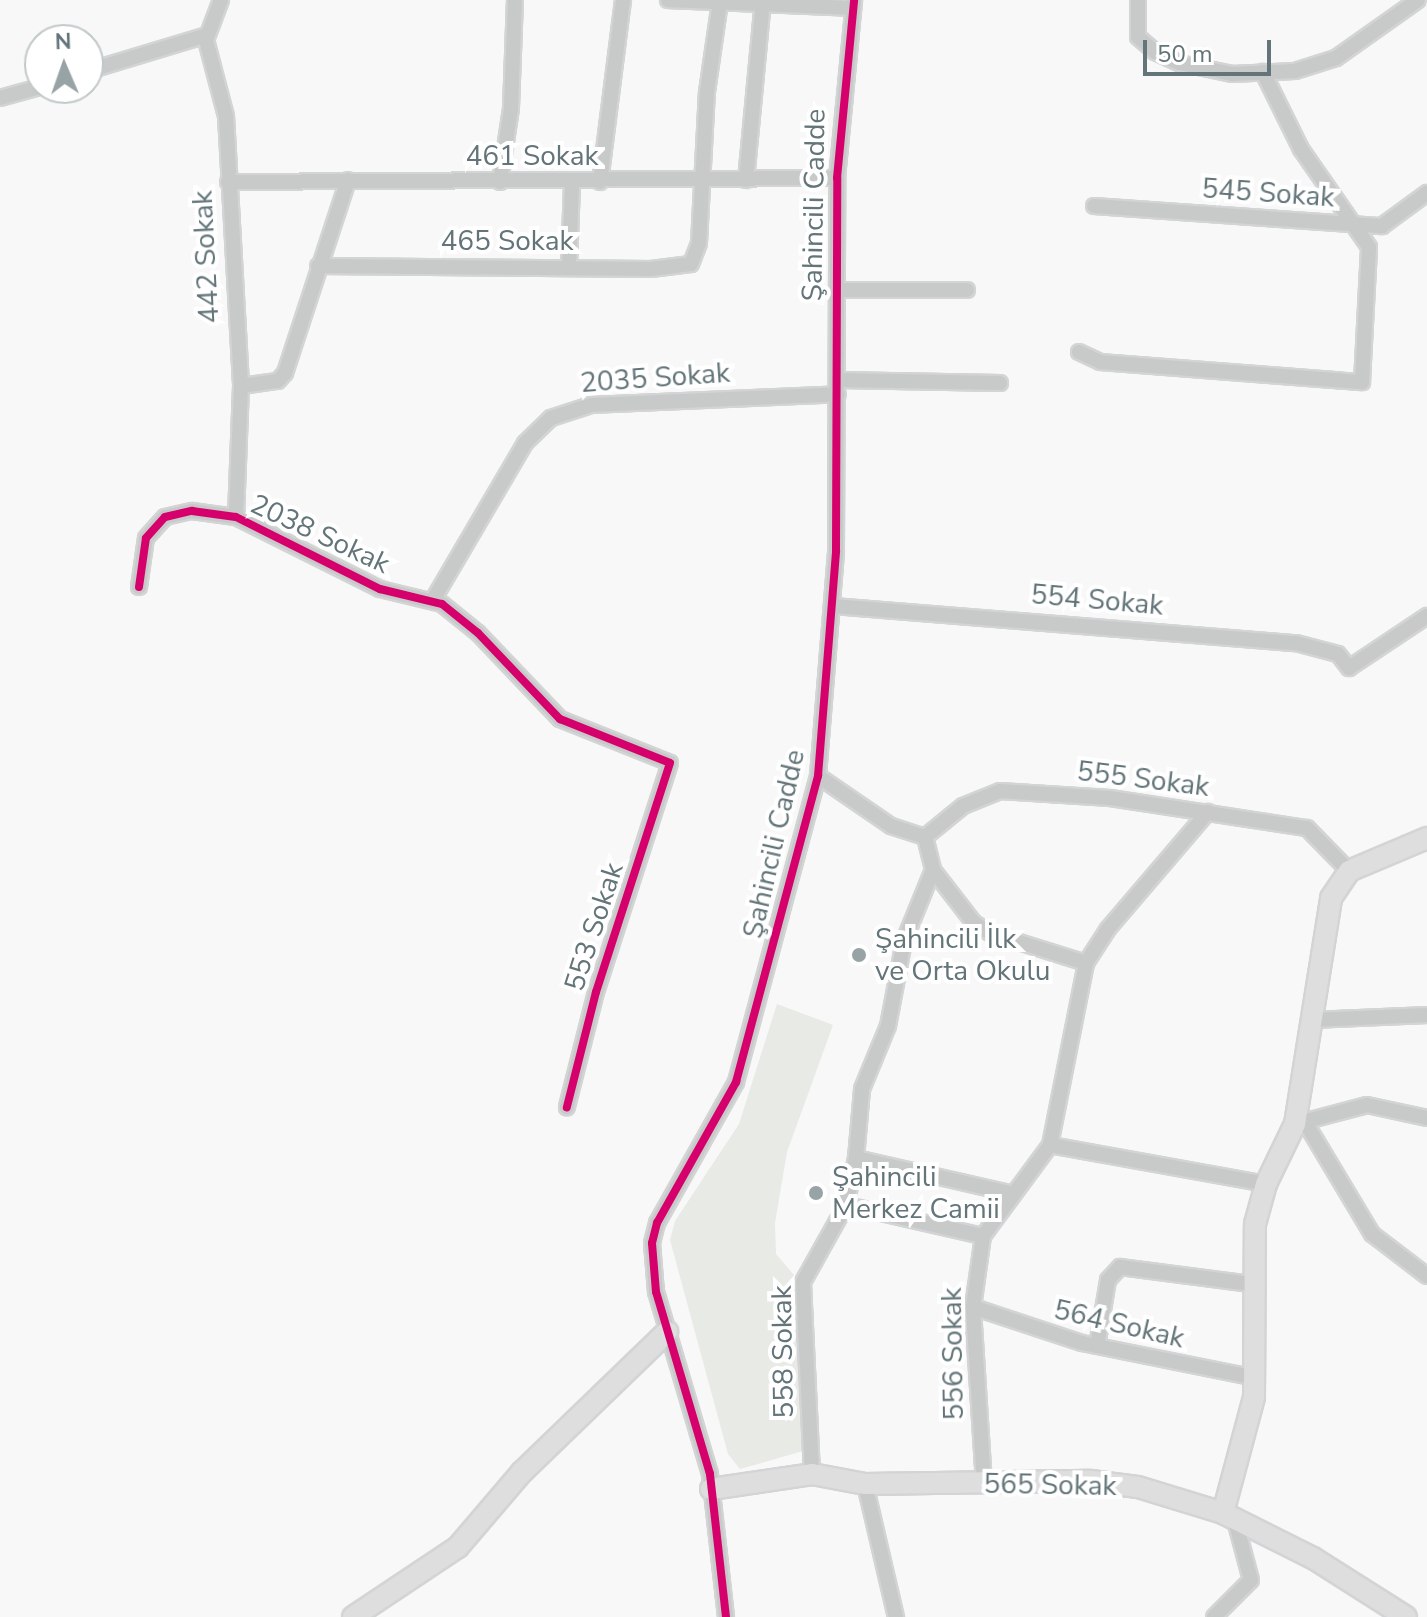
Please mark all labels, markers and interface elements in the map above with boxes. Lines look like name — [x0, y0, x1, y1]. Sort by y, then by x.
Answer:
north arrow — [24, 24, 104, 104]
scale bar — [1147, 24, 1275, 74]
text: N — [54, 27, 72, 57]
text: 50 m — [1157, 38, 1213, 70]
street label: Şahincili Cadde — [796, 108, 832, 302]
street label: 461 Sokak — [465, 139, 599, 173]
street label: 545 Sokak — [1200, 172, 1336, 214]
street label: 442 Sokak — [186, 190, 226, 324]
street label: 465 Sokak — [440, 224, 574, 258]
street label: 2035 Sokak — [579, 356, 731, 400]
street label: 2038 Sokak — [245, 487, 395, 581]
street label: 554 Sokak — [1029, 577, 1165, 623]
street label: Şahincili Cadde — [736, 746, 812, 942]
street label: 555 Sokak — [1075, 754, 1211, 804]
street label: 553 Sokak — [557, 859, 631, 995]
place label: Şahincili İlk ve Orta Okulu — [875, 922, 1051, 988]
marker: Şahincili İlk ve Orta Okulu — [850, 946, 868, 964]
place label: Şahincili Merkez Camii — [832, 1160, 1000, 1226]
marker: Şahincili Merkez Camii — [807, 1184, 825, 1202]
street label: 558 Sokak — [765, 1285, 801, 1419]
street label: 556 Sokak — [935, 1287, 971, 1421]
street label: 564 Sokak — [1050, 1293, 1188, 1355]
street label: 565 Sokak — [983, 1467, 1117, 1503]

